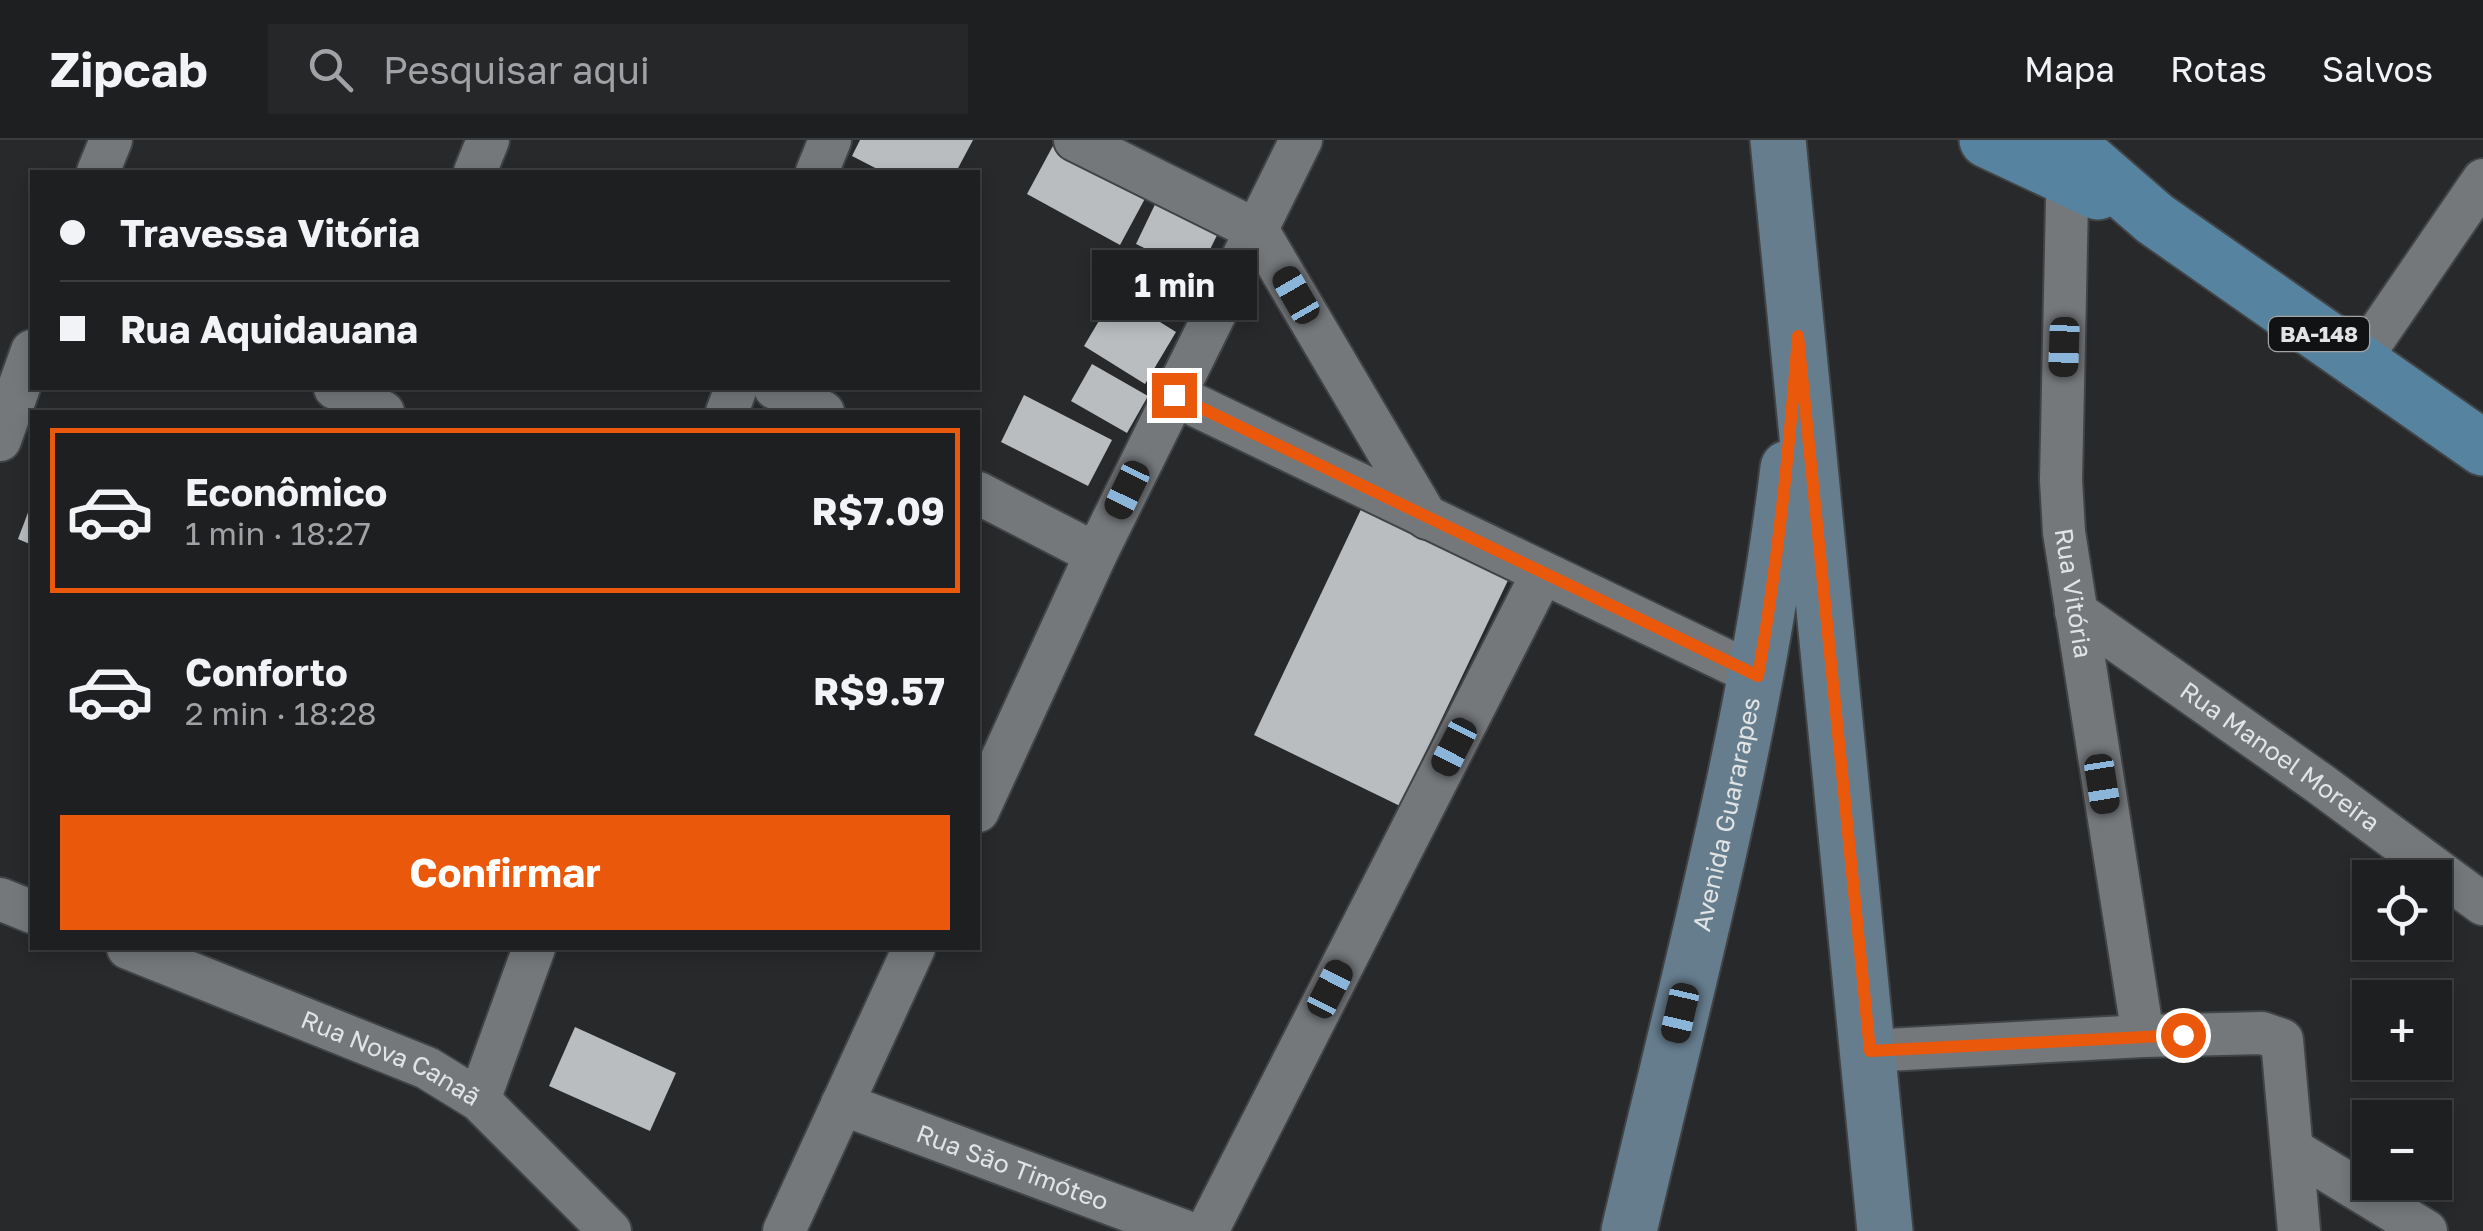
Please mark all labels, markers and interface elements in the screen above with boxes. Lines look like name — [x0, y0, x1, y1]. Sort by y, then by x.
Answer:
search box — [268, 24, 968, 114]
text: Zipcab — [50, 40, 208, 98]
icon: search — [303, 42, 358, 97]
text: Pesquisar aqui — [383, 47, 650, 92]
text: Mapa — [2024, 48, 2115, 90]
text: Rotas — [2170, 48, 2267, 90]
text: Salvos — [2322, 48, 2433, 90]
text: Travessa Vitória — [120, 210, 420, 255]
callout: 1 min — [1092, 250, 1256, 320]
car — [1268, 262, 1324, 328]
text: 1 min — [1134, 266, 1215, 304]
text: Rua Aquidauana — [120, 306, 418, 351]
car — [2048, 316, 2080, 378]
road number: BA-148 — [2269, 317, 2369, 351]
route end — [1152, 373, 1197, 418]
car — [1100, 456, 1154, 524]
icon: car — [65, 466, 155, 556]
text: Econômico — [185, 469, 387, 514]
text: R$7.09 — [811, 488, 945, 533]
text: 1 min · 18:27 — [185, 514, 371, 552]
street label: Rua Vitória — [2049, 526, 2100, 660]
icon: car — [65, 646, 155, 736]
text: Conforto — [185, 649, 348, 694]
text: R$9.57 — [813, 668, 945, 713]
street label: Rua Manoel Moreira — [2175, 674, 2386, 838]
text: 2 min · 18:28 — [185, 694, 376, 732]
street label: Avenida Guararapes — [1685, 695, 1766, 934]
car — [1427, 713, 1481, 781]
car — [2082, 752, 2122, 816]
button: Confirmar — [60, 815, 950, 930]
map controls — [2352, 860, 2452, 1200]
button: locate — [2352, 860, 2452, 960]
car — [1303, 955, 1357, 1023]
car — [1659, 980, 1701, 1046]
button: + — [2352, 980, 2452, 1080]
street label: Rua Nova Canaã — [297, 1003, 486, 1112]
route start — [2161, 1013, 2206, 1058]
button: − — [2352, 1100, 2452, 1200]
street label: Rua São Timóteo — [913, 1117, 1113, 1217]

